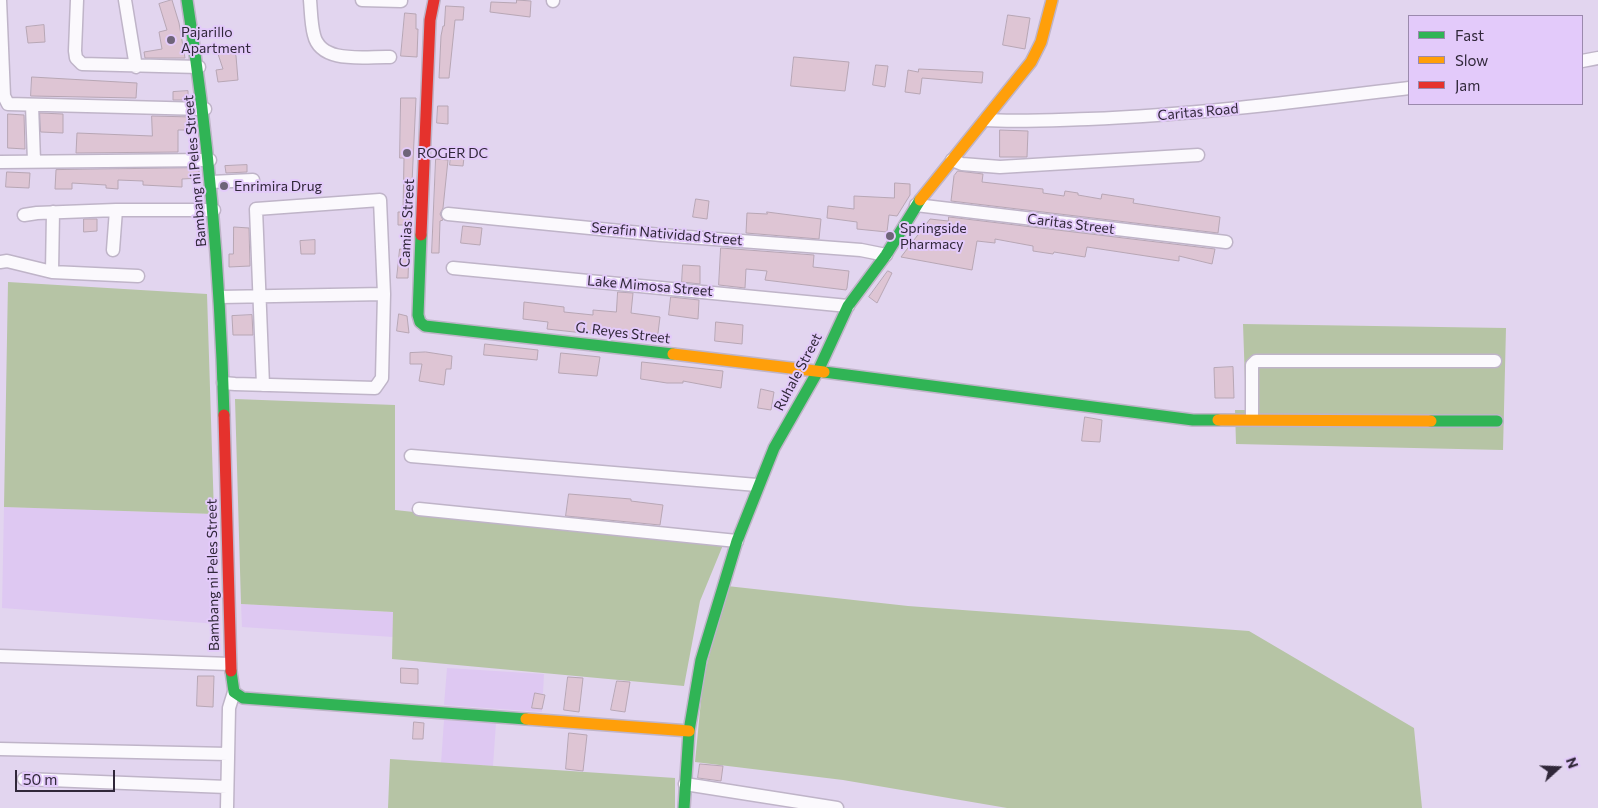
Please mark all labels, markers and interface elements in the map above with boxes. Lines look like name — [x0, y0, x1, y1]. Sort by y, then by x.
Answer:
legend — [1408, 15, 1583, 105]
place label: Pajarillo Apartment — [181, 24, 251, 56]
text: Fast — [1455, 26, 1484, 44]
marker: Pajarillo Apartment — [165, 34, 177, 46]
text: Slow — [1455, 51, 1488, 69]
text: Jam — [1455, 76, 1480, 94]
street label: Bambang ni Peles Street — [180, 94, 210, 248]
street label: Caritas Road — [1157, 100, 1239, 124]
place label: ROGER DC — [417, 145, 488, 161]
marker: ROGER DC — [401, 147, 413, 159]
place label: Enrimira Drug — [234, 178, 322, 194]
street label: Camias Street — [396, 178, 418, 268]
marker: Enrimira Drug — [218, 180, 230, 192]
street label: Caritas Street — [1026, 210, 1116, 238]
street label: Serafin Natividad Street — [591, 219, 743, 249]
place label: Springside Pharmacy — [900, 220, 967, 252]
marker: Springside Pharmacy — [884, 230, 896, 242]
street label: Lake Mimosa Street — [586, 272, 714, 300]
street label: G. Reyes Street — [575, 319, 671, 347]
street label: Ruhale Street — [770, 330, 826, 414]
street label: Bambang ni Peles Street — [203, 499, 223, 651]
north arrow — [1533, 743, 1583, 793]
text: N — [1563, 755, 1582, 771]
scale bar — [18, 760, 118, 792]
text: 50 m — [23, 770, 57, 788]

